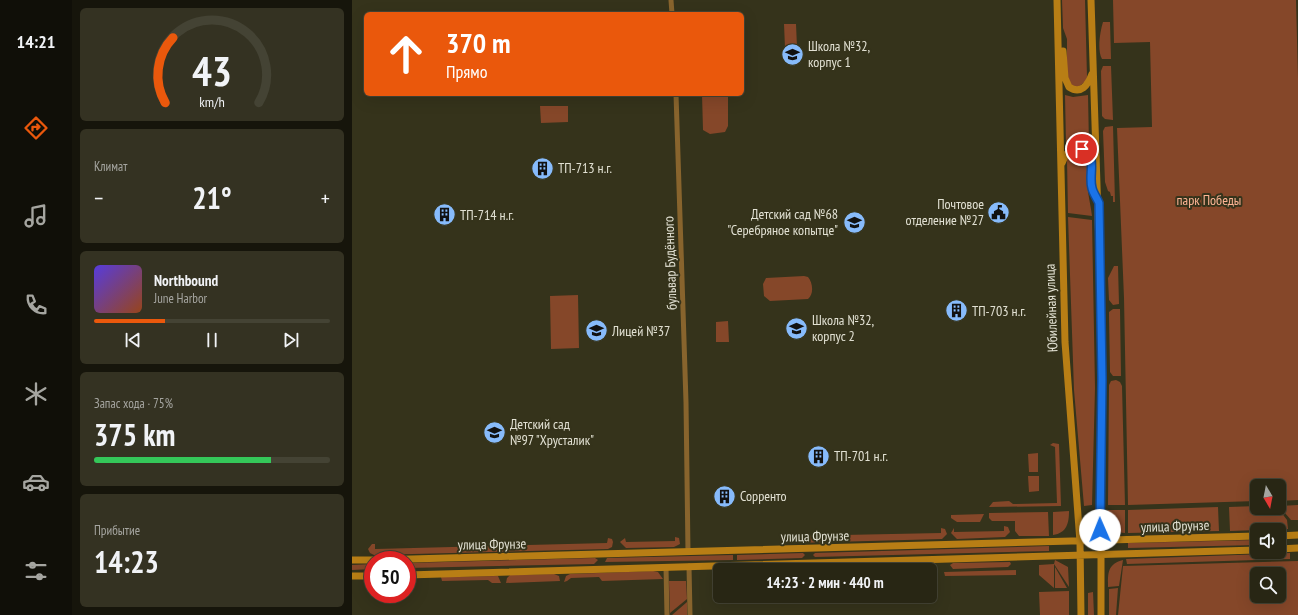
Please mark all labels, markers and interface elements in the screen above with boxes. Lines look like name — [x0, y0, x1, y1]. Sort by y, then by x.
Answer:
text: 370 m — [446, 24, 510, 61]
icon: ahead — [380, 28, 432, 80]
text: 14:21 — [17, 30, 55, 53]
place label: Школа №32, корпус 1 — [808, 37, 871, 71]
school or university icon: Школа №32, корпус 1 — [780, 41, 806, 67]
text: 43 — [192, 44, 232, 97]
text: Прямо — [446, 60, 487, 83]
text: km/h — [199, 91, 225, 110]
icon: directions — [22, 114, 50, 142]
pin — [1065, 132, 1099, 166]
icon: arrive — [1071, 138, 1093, 160]
building icon: ТП-713 н.г. — [530, 155, 556, 181]
text: Климат — [94, 158, 127, 175]
place label: ТП-713 н.г. — [558, 159, 612, 177]
text: 21° — [192, 178, 232, 217]
text: − — [94, 184, 103, 212]
text: + — [321, 184, 330, 212]
park label: парк Победы — [1177, 191, 1241, 209]
place label: Почтовое отделение №27 — [906, 195, 984, 229]
public building icon: Почтовое отделение №27 — [986, 199, 1012, 225]
icon: music — [22, 202, 50, 230]
building icon: ТП-714 н.г. — [431, 202, 457, 228]
place label: Детский сад №68 "Серебряное копытце" — [727, 205, 838, 239]
place label: ТП-714 н.г. — [460, 206, 514, 224]
school or university icon: Детский сад №68 "Серебряное копытце" — [841, 209, 867, 235]
street label: бульвар Будённого — [659, 216, 681, 310]
street label: Юбилейная улица — [1040, 263, 1062, 353]
text: Northbound — [154, 271, 218, 290]
text: June Harbor — [154, 290, 207, 307]
icon: phone — [22, 291, 50, 319]
building icon: ТП-703 н.г. — [943, 298, 969, 324]
place label: ТП-703 н.г. — [972, 302, 1026, 320]
place label: Школа №32, корпус 2 — [812, 311, 875, 345]
school or university icon: Школа №32, корпус 2 — [783, 315, 809, 341]
school or university icon: Лицей №37 — [584, 318, 610, 344]
place label: Лицей №37 — [611, 322, 670, 340]
icon: previous — [122, 329, 144, 351]
icon: pause — [201, 329, 223, 351]
icon: next — [280, 329, 302, 351]
icon: climate — [22, 380, 50, 408]
text: Запас хода · 75% — [94, 395, 173, 412]
text: 375 km — [94, 415, 175, 454]
place label: Детский сад №97 "Хрусталик" — [510, 415, 594, 449]
school or university icon: Детский сад №97 "Хрусталик" — [482, 419, 508, 445]
building icon: ТП-701 н.г. — [805, 443, 831, 469]
place label: ТП-701 н.г. — [834, 447, 888, 465]
icon: car — [22, 468, 50, 496]
north arrow — [1250, 479, 1286, 515]
map controls — [1250, 479, 1286, 603]
building icon: Сорренто — [711, 483, 737, 509]
place label: Сорренто — [740, 487, 786, 505]
position arrow — [1079, 509, 1121, 551]
street label: улица Фрунзе — [1140, 516, 1210, 536]
text: Прибытие — [94, 522, 140, 539]
button: sound — [1250, 523, 1286, 559]
street label: улица Фрунзе — [781, 526, 850, 546]
street label: улица Фрунзе — [458, 534, 527, 554]
text: 14:23 — [94, 542, 159, 581]
speed limit sign: 50 — [364, 551, 416, 603]
icon: filters — [22, 557, 50, 585]
button: search — [1250, 567, 1286, 603]
text: 14:23 · 2 мин · 440 m — [766, 573, 884, 592]

